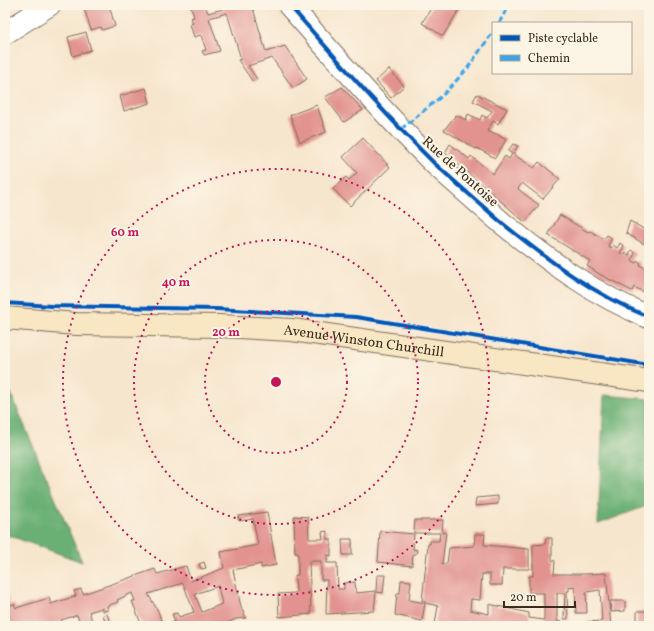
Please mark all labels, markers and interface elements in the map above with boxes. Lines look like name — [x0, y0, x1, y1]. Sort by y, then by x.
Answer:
legend — [492, 22, 632, 74]
text: Piste cyclable — [528, 31, 598, 47]
text: Chemin — [528, 51, 570, 67]
street label: Rue de Pontoise — [418, 133, 503, 212]
text: 60 m — [111, 225, 139, 241]
text: 40 m — [162, 275, 191, 291]
street label: Avenue Winston Churchill — [283, 322, 445, 363]
text: 20 m — [212, 325, 240, 341]
centre of rings — [269, 375, 283, 389]
scale bar — [504, 583, 575, 609]
text: 20 m — [510, 590, 537, 606]

